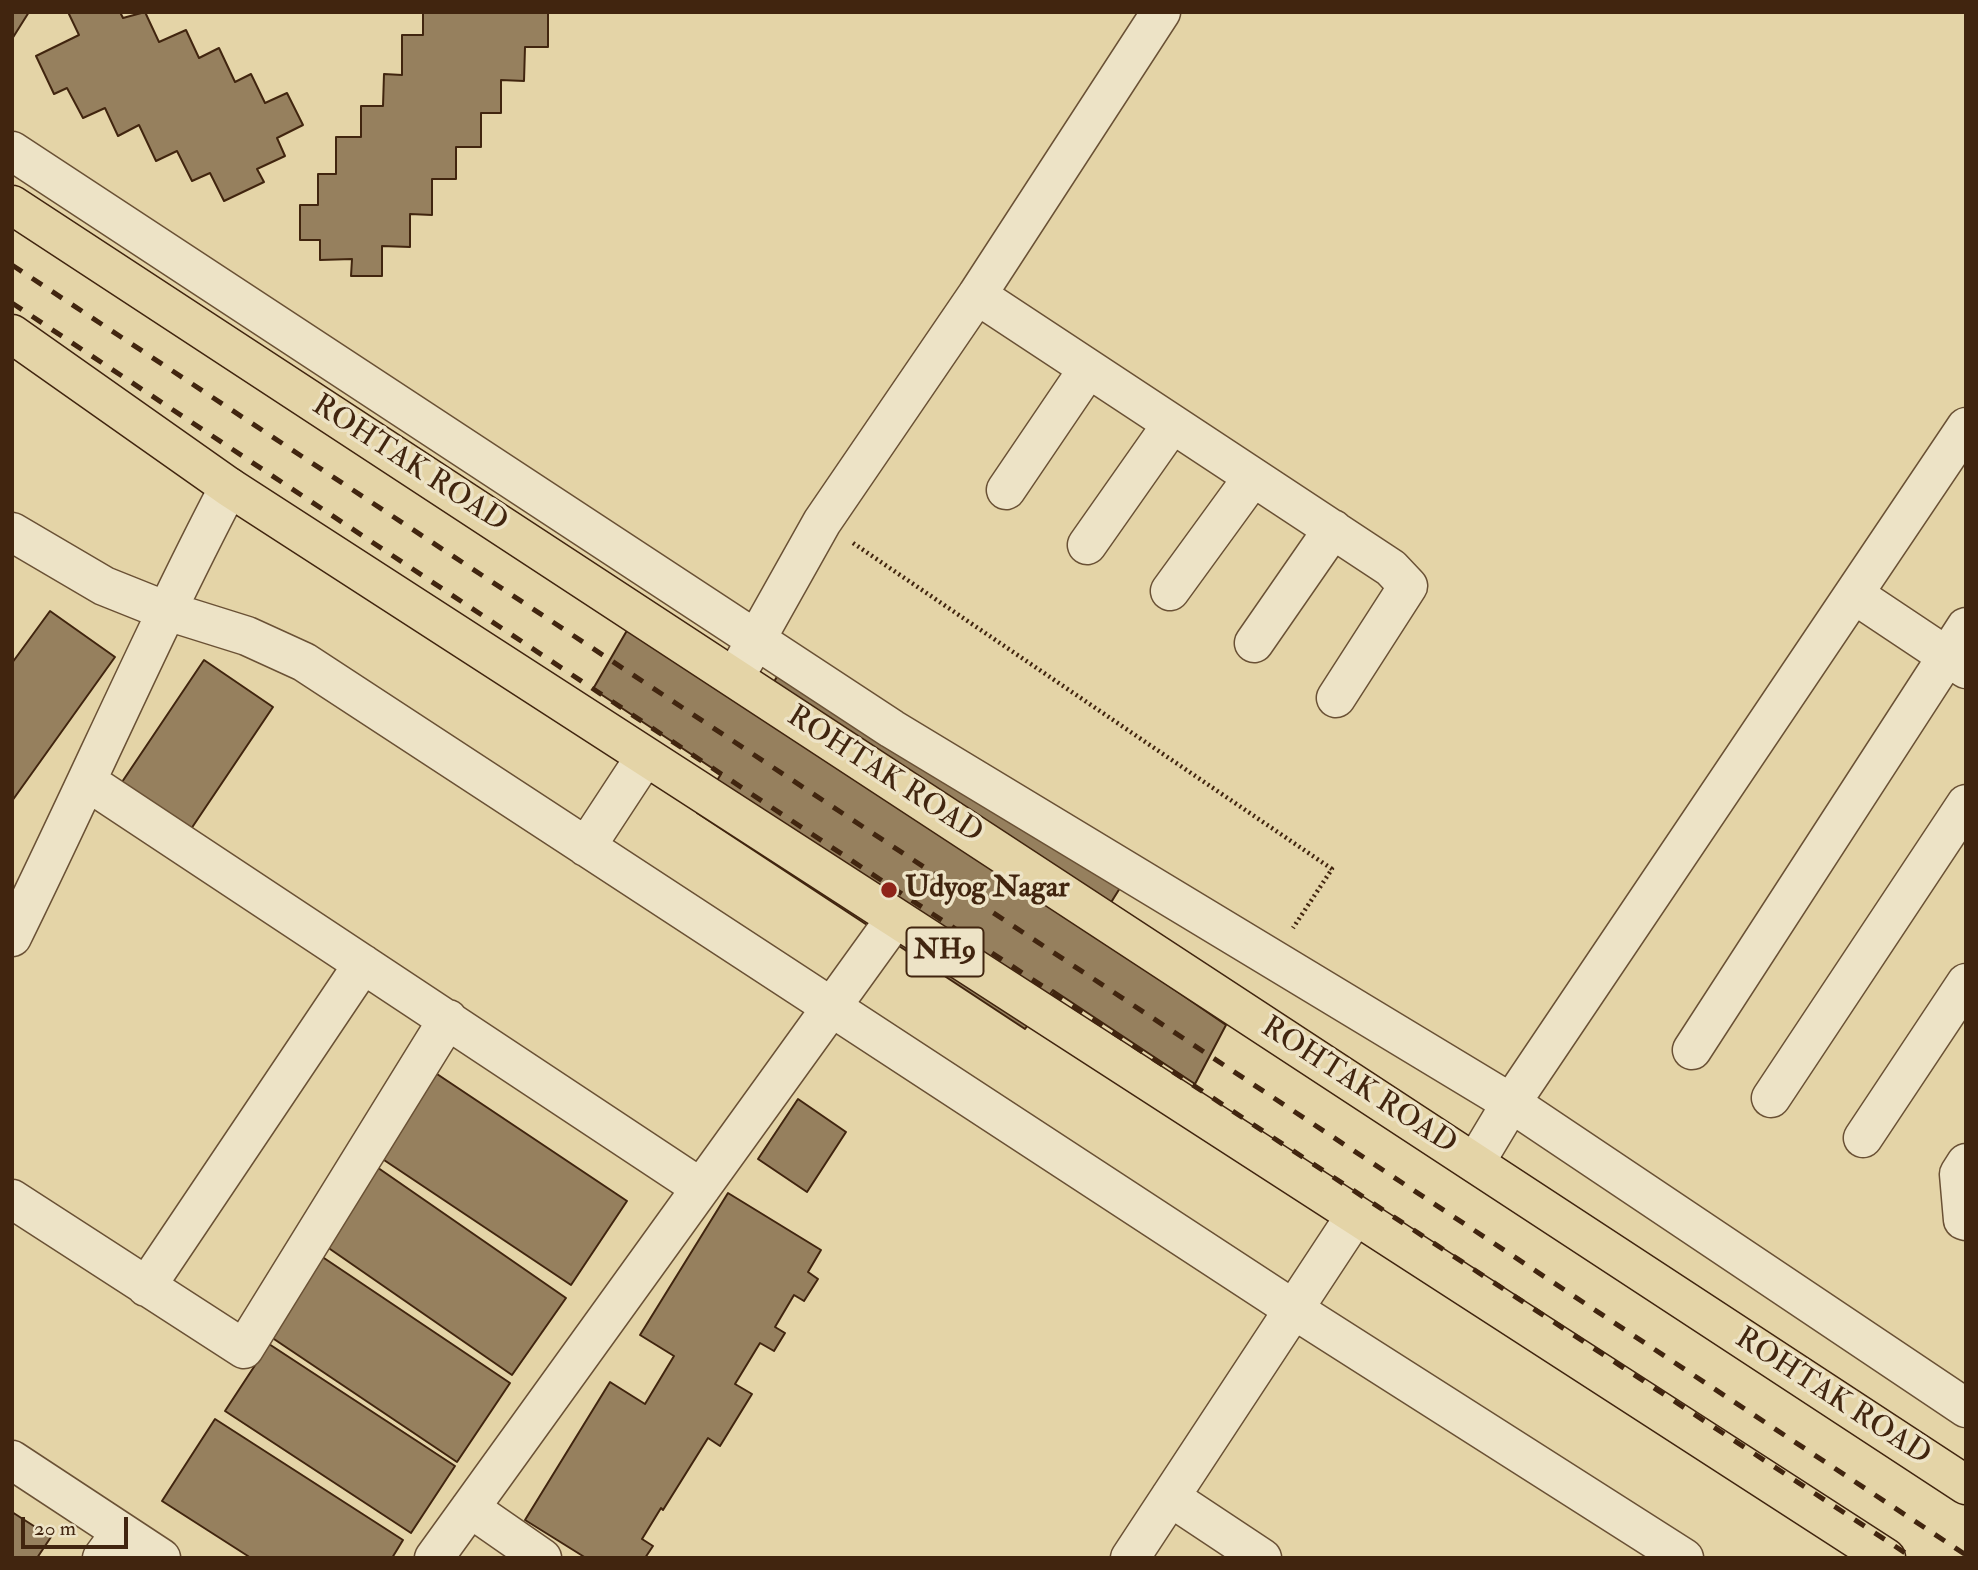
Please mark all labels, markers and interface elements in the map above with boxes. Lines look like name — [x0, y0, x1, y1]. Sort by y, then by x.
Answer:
street label: ROHTAK ROAD — [305, 388, 513, 542]
street label: ROHTAK ROAD — [780, 699, 988, 853]
place label: Udyog Nagar — [905, 872, 1069, 908]
marker: Udyog Nagar — [879, 880, 899, 900]
road number: NH9 — [906, 928, 984, 976]
street label: ROHTAK ROAD — [1254, 1010, 1462, 1164]
street label: ROHTAK ROAD — [1728, 1321, 1936, 1475]
scale bar — [24, 1504, 131, 1548]
text: 20 m — [34, 1515, 76, 1542]

